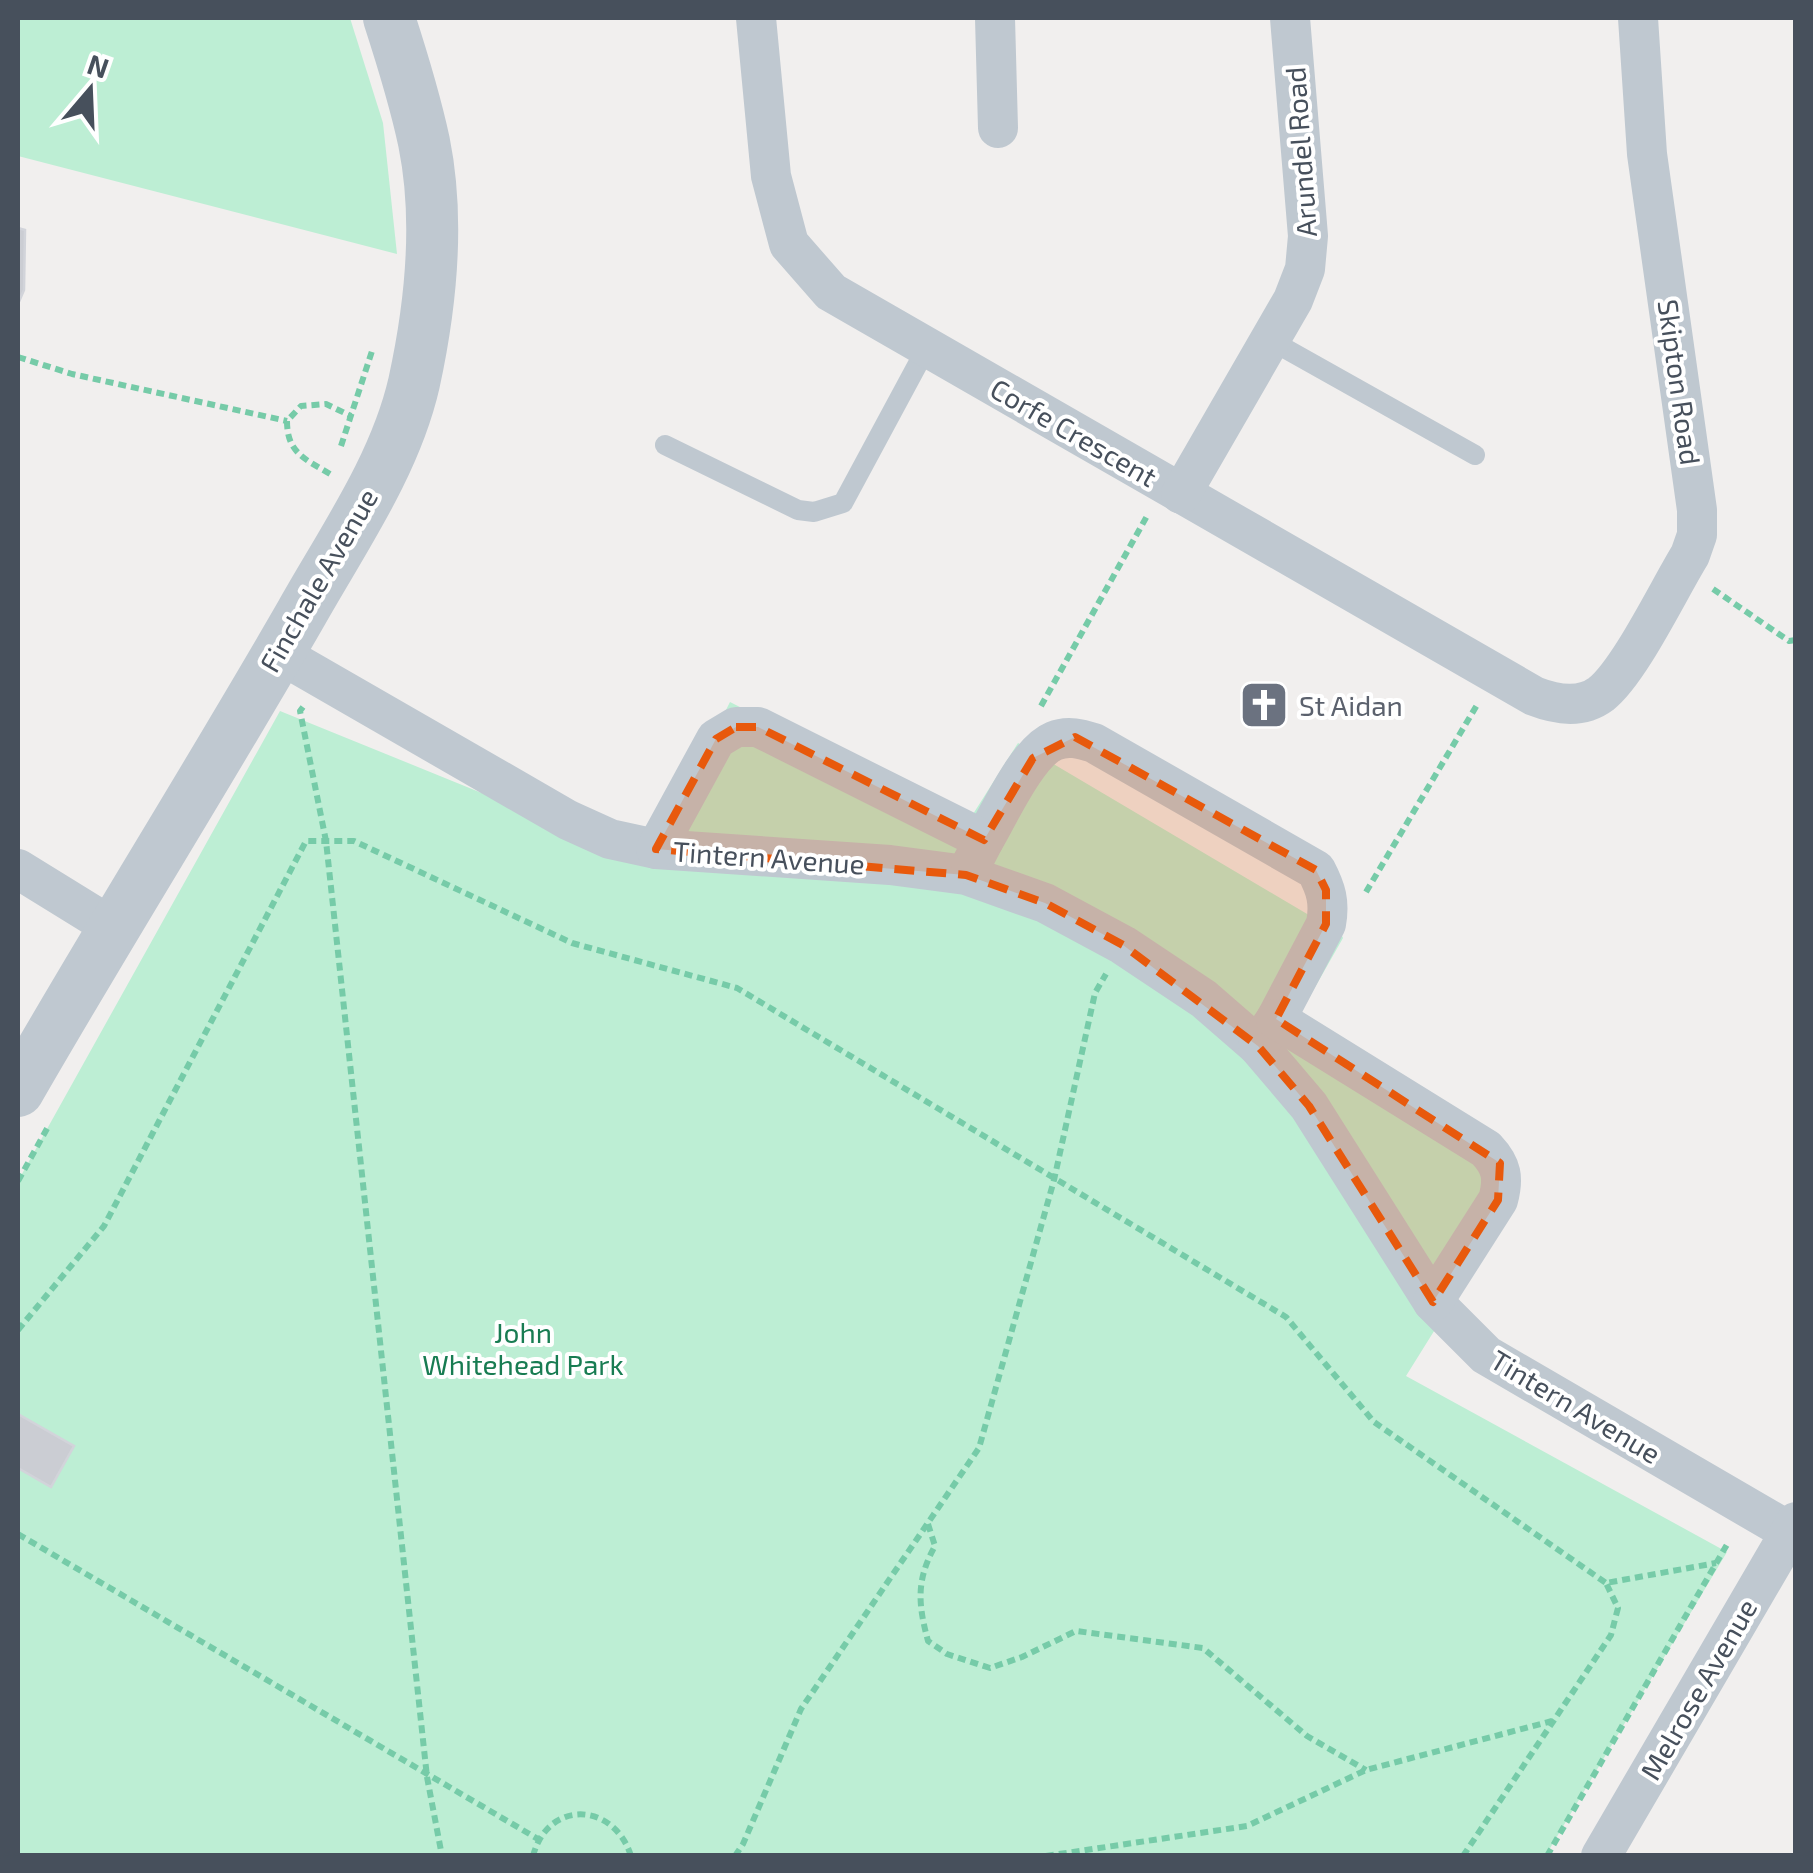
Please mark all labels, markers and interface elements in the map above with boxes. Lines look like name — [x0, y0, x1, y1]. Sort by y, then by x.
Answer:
north arrow — [40, 40, 140, 140]
text: N — [83, 46, 114, 85]
street label: Arundel Road — [1277, 66, 1323, 238]
street label: Skipton Road — [1652, 297, 1708, 467]
street label: Corfe Crescent — [985, 371, 1163, 493]
street label: Finchale Avenue — [252, 482, 384, 678]
church icon: St Aidan — [1238, 679, 1290, 731]
place label: St Aidan — [1299, 688, 1403, 722]
street label: Tintern Avenue — [672, 833, 866, 881]
park label: John Whitehead Park — [422, 1315, 624, 1381]
street label: Tintern Avenue — [1485, 1342, 1667, 1470]
street label: Melrose Avenue — [1632, 1592, 1764, 1786]

